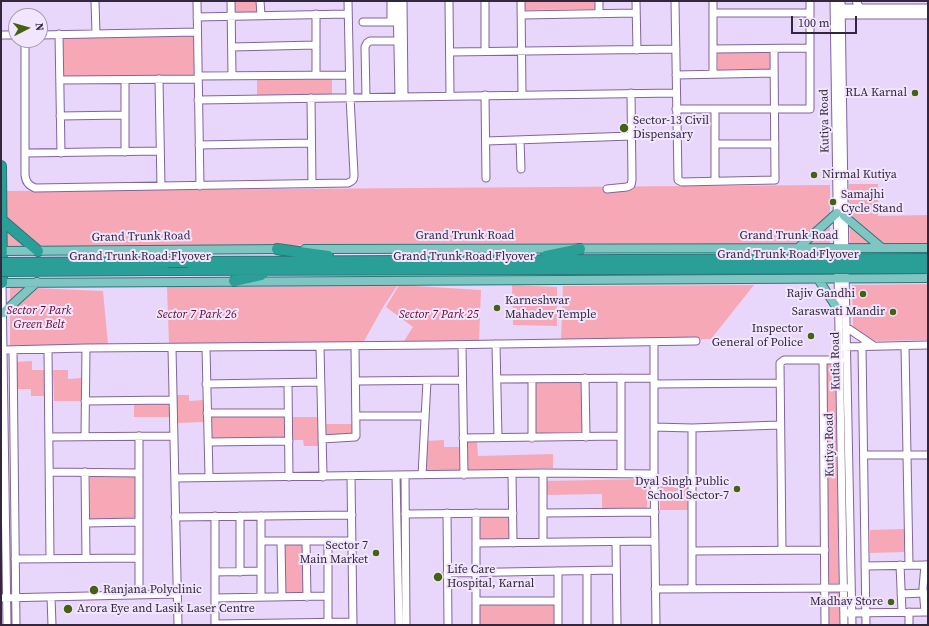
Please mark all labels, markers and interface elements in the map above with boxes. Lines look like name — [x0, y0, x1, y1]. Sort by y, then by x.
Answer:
north arrow — [8, 8, 48, 48]
scale bar — [793, 8, 859, 34]
text: 100 m — [798, 15, 830, 31]
text: N — [32, 22, 47, 32]
place label: RLA Karnal — [845, 86, 907, 100]
marker: RLA Karnal — [910, 88, 920, 98]
street label: Kutiya Road — [817, 89, 833, 153]
place label: Sector-13 Civil Dispensary — [633, 114, 709, 142]
marker: Sector-13 Civil Dispensary — [618, 122, 630, 134]
place label: Nirmal Kutiya — [822, 168, 897, 182]
marker: Nirmal Kutiya — [809, 170, 819, 180]
place label: Samajhi Cycle Stand — [841, 188, 903, 216]
marker: Samajhi Cycle Stand — [828, 197, 838, 207]
street label: Grand Trunk Road — [91, 229, 191, 245]
street label: Grand Trunk Road — [416, 229, 514, 243]
street label: Grand Trunk Road — [740, 229, 838, 243]
street label: Grand Trunk Road Flyover — [717, 248, 859, 262]
street label: Grand Trunk Road Flyover — [69, 250, 211, 264]
street label: Grand Trunk Road Flyover — [393, 250, 535, 264]
place label: Rajiv Gandhi — [786, 287, 855, 301]
marker: Rajiv Gandhi — [858, 289, 868, 299]
place label: Karneshwar Mahadev Temple — [505, 294, 596, 322]
marker: Karneshwar Mahadev Temple — [492, 303, 502, 313]
park label: Sector 7 Park Green Belt — [7, 304, 71, 332]
place label: Saraswati Mandir — [792, 305, 885, 319]
marker: Saraswati Mandir — [888, 307, 898, 317]
park label: Sector 7 Park 26 — [157, 308, 237, 322]
park label: Sector 7 Park 25 — [399, 308, 479, 322]
place label: Inspector General of Police — [712, 322, 803, 350]
marker: Inspector General of Police — [806, 331, 816, 341]
street label: Kutia Road — [828, 332, 844, 390]
street label: Kutiya Road — [822, 413, 838, 477]
place label: Dyal Singh Public School Sector-7 — [635, 475, 729, 503]
marker: Dyal Singh Public School Sector-7 — [732, 484, 742, 494]
place label: Sector 7 Main Market — [300, 539, 368, 567]
marker: Sector 7 Main Market — [371, 548, 381, 558]
place label: Life Care Hospital, Karnal — [447, 563, 534, 591]
marker: Life Care Hospital, Karnal — [432, 571, 444, 583]
place label: Ranjana Polyclinic — [103, 583, 202, 597]
marker: Ranjana Polyclinic — [88, 584, 100, 596]
place label: Madhav Store — [810, 595, 883, 609]
marker: Madhav Store — [886, 597, 896, 607]
place label: Arora Eye and Lasik Laser Centre — [77, 602, 255, 616]
marker: Arora Eye and Lasik Laser Centre — [62, 603, 74, 615]

